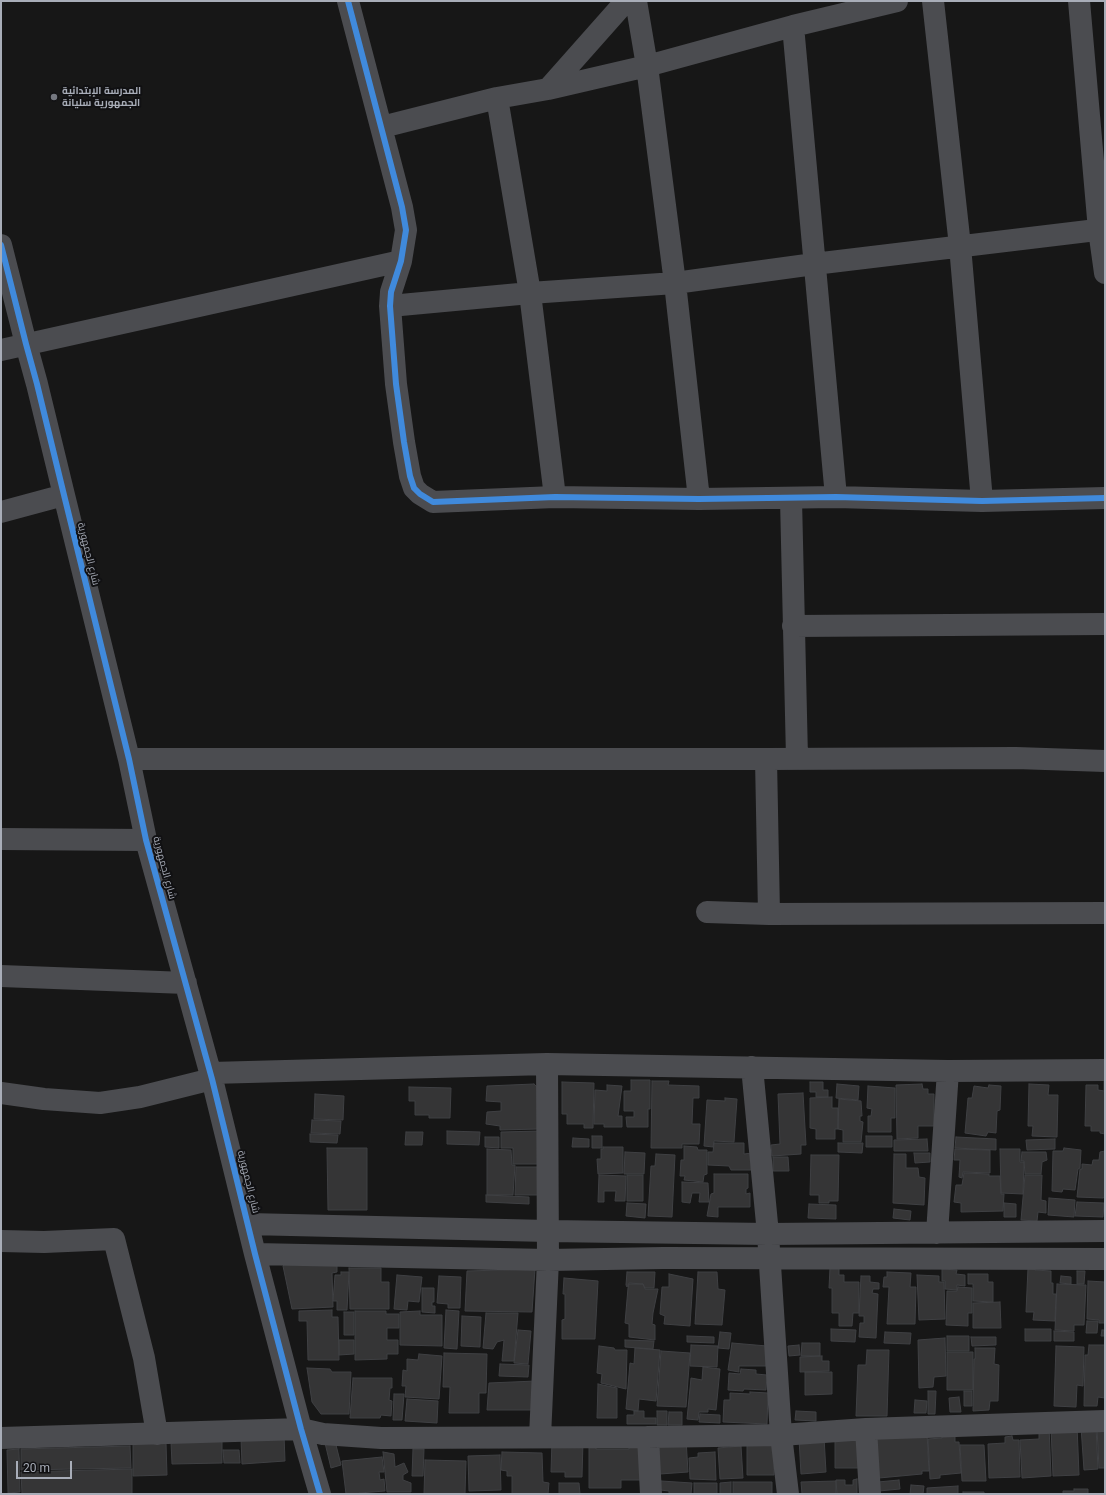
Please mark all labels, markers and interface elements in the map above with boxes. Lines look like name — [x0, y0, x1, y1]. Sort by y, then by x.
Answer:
place label: المدرسة الإبتدائية الجمهورية سليانة — [62, 85, 141, 108]
marker: المدرسة الإبتدائية الجمهورية سليانة — [49, 92, 59, 102]
street label: شارع الجمهورية — [74, 521, 102, 587]
street label: شارع الجمهورية — [150, 835, 178, 901]
street label: شارع الجمهورية — [234, 1149, 262, 1215]
scale bar — [18, 1453, 74, 1479]
text: 20 m — [23, 1461, 50, 1475]

